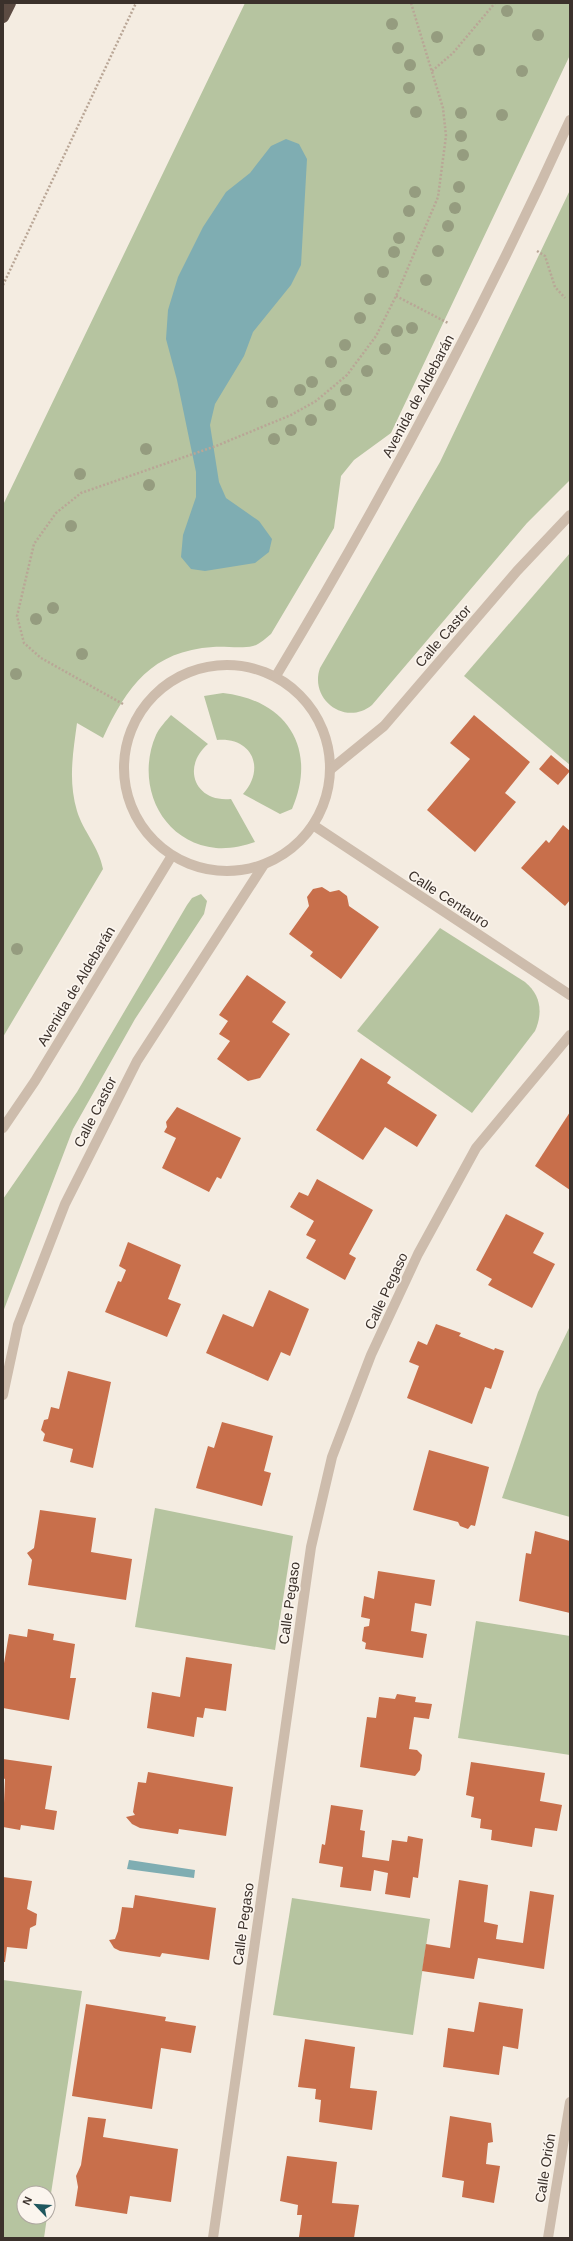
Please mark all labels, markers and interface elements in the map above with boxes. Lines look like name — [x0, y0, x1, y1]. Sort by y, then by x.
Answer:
street label: Avenida de Aldebarán — [379, 332, 457, 460]
street label: Calle Castor — [412, 601, 475, 670]
street label: Calle Centauro — [405, 867, 493, 931]
street label: Avenida de Aldebarán — [34, 923, 118, 1049]
street label: Calle Castor — [70, 1074, 120, 1150]
street label: Calle Pegaso — [361, 1250, 411, 1332]
street label: Calle Pegaso — [275, 1560, 303, 1645]
street label: Calle Pegaso — [229, 1881, 257, 1966]
street label: Calle Orión — [532, 2132, 558, 2204]
north arrow — [16, 2185, 56, 2225]
text: N — [20, 2195, 34, 2207]

